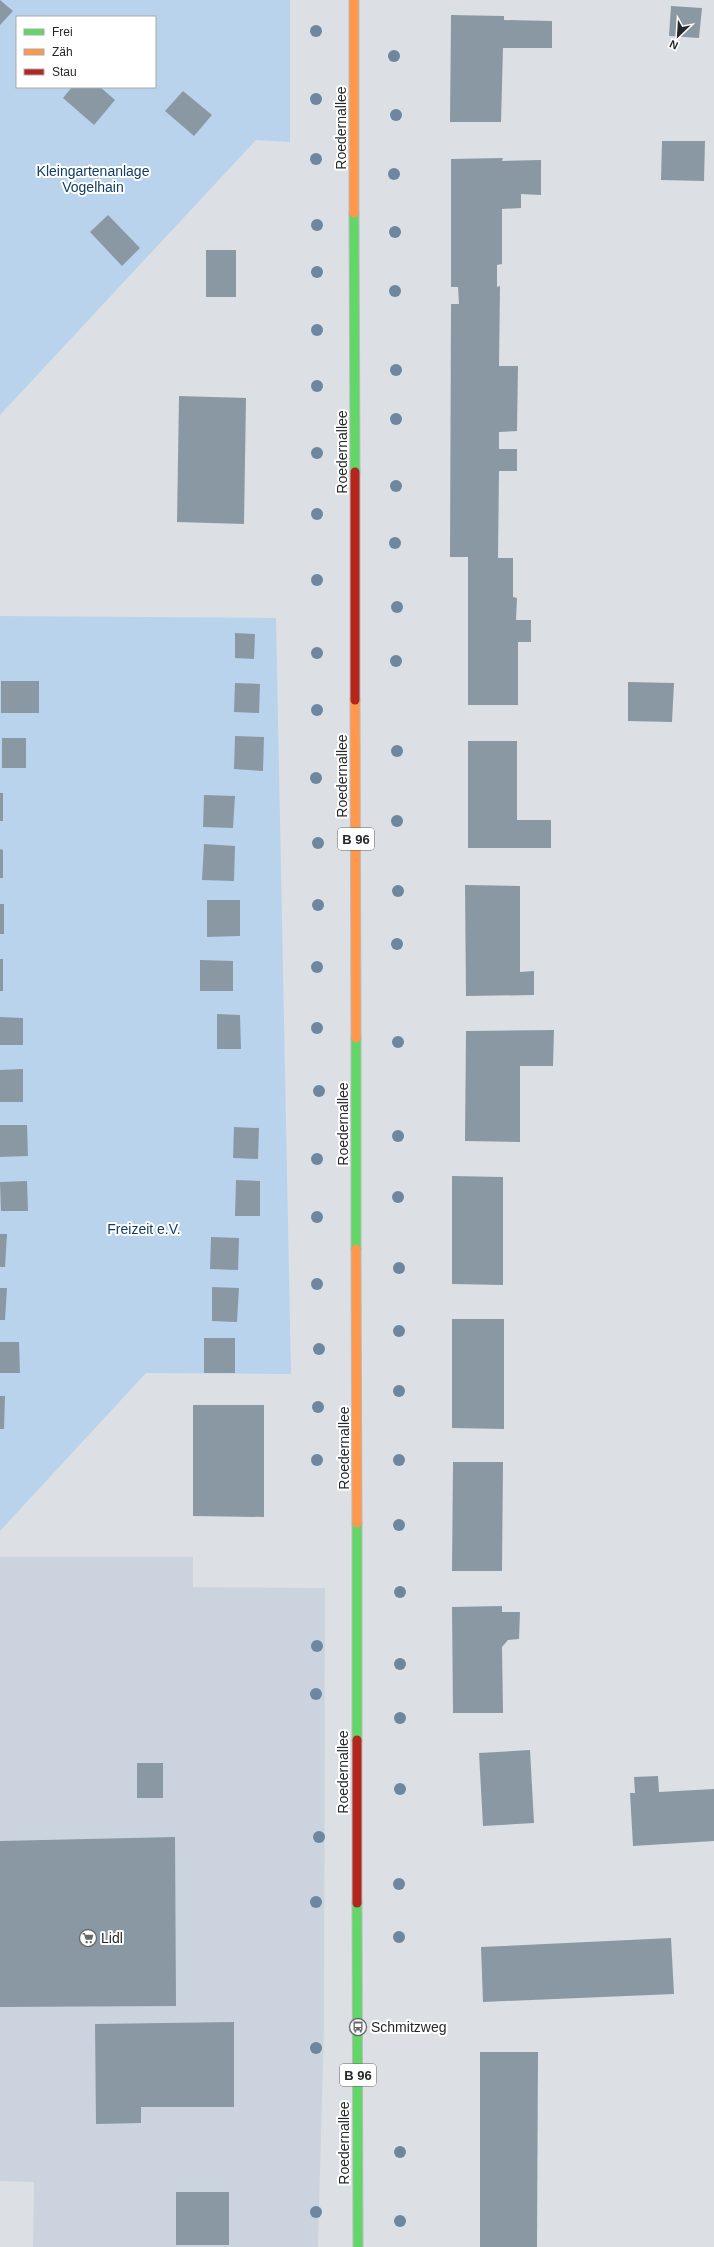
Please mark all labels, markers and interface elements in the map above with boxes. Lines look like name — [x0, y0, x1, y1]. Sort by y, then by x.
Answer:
legend — [16, 16, 156, 88]
north arrow — [658, 16, 698, 56]
text: Frei — [52, 25, 73, 39]
text: N — [668, 38, 680, 52]
text: Zäh — [52, 45, 73, 59]
text: Stau — [52, 65, 77, 79]
street label: Roedernallee — [333, 86, 349, 170]
park label: Kleingartenanlage Vogelhain — [37, 163, 150, 195]
street label: Roedernallee — [334, 410, 350, 494]
street label: Roedernallee — [334, 734, 350, 818]
road number: B 96 — [338, 828, 374, 850]
street label: Roedernallee — [335, 1082, 351, 1166]
park label: Freizeit e.V. — [107, 1221, 181, 1237]
street label: Roedernallee — [336, 1406, 352, 1490]
street label: Roedernallee — [335, 1730, 351, 1814]
supermarket icon: Lidl — [78, 1928, 98, 1948]
place label: Lidl — [101, 1930, 123, 1946]
bus stop icon: Schmitzweg — [348, 2017, 368, 2037]
place label: Schmitzweg — [371, 2019, 446, 2035]
road number: B 96 — [340, 2064, 376, 2086]
street label: Roedernallee — [336, 2101, 352, 2185]

